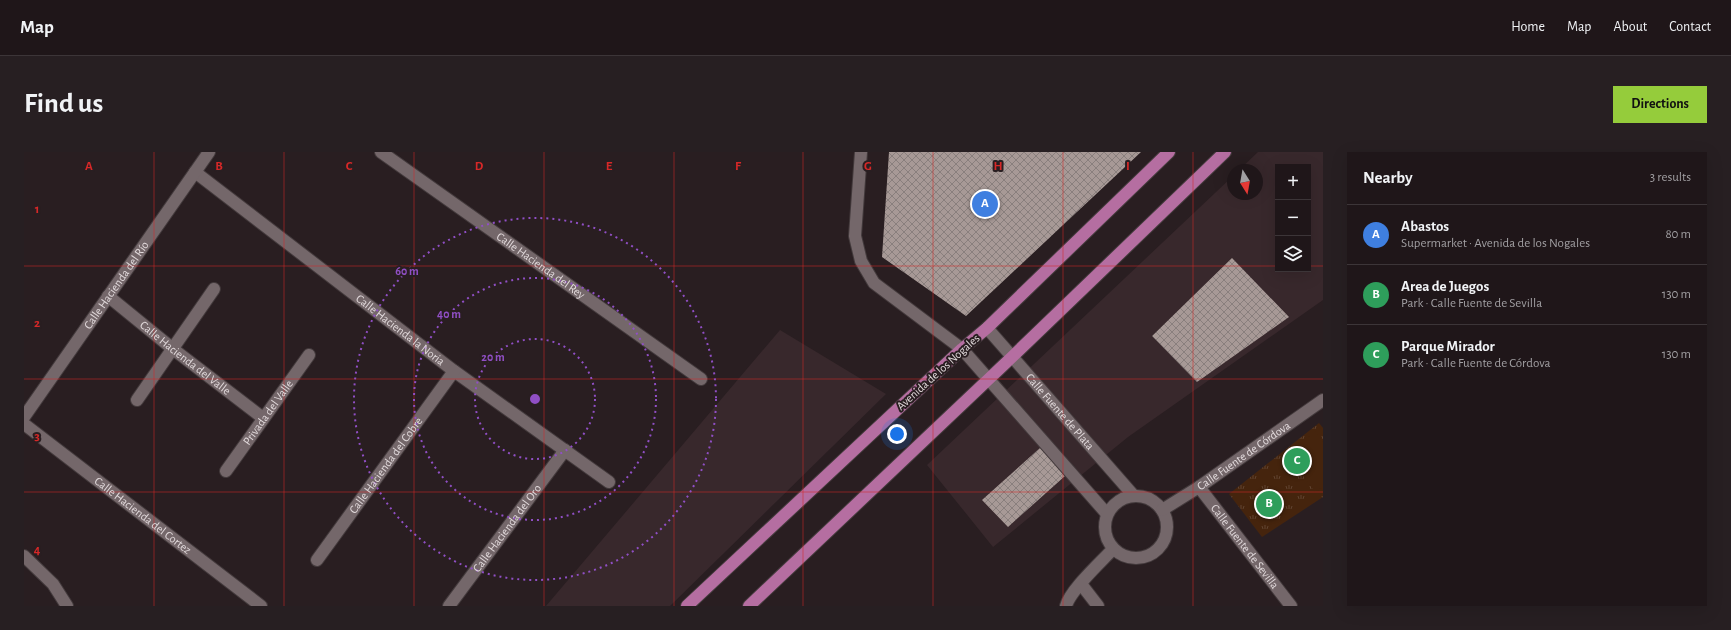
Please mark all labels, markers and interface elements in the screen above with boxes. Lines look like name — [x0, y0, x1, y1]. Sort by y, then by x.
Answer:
text: Map — [20, 18, 54, 37]
text: Home — [1511, 20, 1545, 34]
text: Map — [1567, 20, 1591, 34]
text: About — [1613, 20, 1647, 34]
text: Contact — [1669, 20, 1711, 34]
button: Directions — [1613, 86, 1707, 123]
text: Find us — [24, 90, 103, 118]
text: A — [85, 160, 93, 173]
text: B — [215, 160, 223, 173]
text: C — [346, 160, 353, 173]
text: D — [475, 160, 484, 173]
text: E — [606, 160, 613, 173]
text: F — [735, 160, 742, 173]
text: G — [864, 160, 872, 173]
text: H — [993, 160, 1003, 173]
text: I — [1126, 160, 1130, 173]
north arrow — [1227, 164, 1263, 200]
map controls — [1275, 164, 1311, 272]
button: + — [1275, 164, 1311, 200]
text: Nearby — [1363, 169, 1413, 186]
text: 3 results — [1650, 171, 1691, 184]
pin: A — [972, 189, 998, 219]
button: − — [1275, 200, 1311, 236]
text: 1 — [35, 203, 39, 216]
text: Abastos — [1401, 219, 1449, 234]
text: A — [1372, 228, 1380, 241]
text: 80 m — [1665, 228, 1691, 241]
street label: Calle Hacienda del Rey — [494, 230, 587, 302]
button: layers — [1275, 236, 1311, 272]
text: Supermarket · Avenida de los Nogales — [1401, 237, 1590, 250]
street label: Calle Hacienda del Río — [81, 239, 151, 331]
text: 60 m — [395, 265, 419, 277]
text: Area de Juegos — [1401, 279, 1489, 294]
text: B — [1372, 288, 1380, 301]
text: 130 m — [1662, 288, 1691, 301]
street label: Calle Hacienda la Noria — [354, 292, 447, 368]
text: Park · Calle Fuente de Sevilla — [1401, 297, 1542, 310]
text: 40 m — [437, 308, 461, 320]
text: 2 — [34, 317, 40, 330]
street label: Calle Hacienda del Valle — [138, 319, 233, 397]
street label: Avenida de los Nogales — [894, 332, 982, 412]
text: Parque Mirador — [1401, 339, 1495, 354]
text: C — [1373, 348, 1379, 361]
text: 130 m — [1662, 348, 1691, 361]
text: 20 m — [481, 351, 505, 363]
text: Park · Calle Fuente de Córdova — [1401, 357, 1551, 370]
street label: Calle Fuente de Plata — [1024, 371, 1097, 452]
street label: Privada del Valle — [241, 378, 295, 447]
centre of rings — [528, 392, 542, 406]
street label: Calle Hacienda del Cobre — [347, 415, 425, 516]
street label: Calle Fuente de Córdova — [1195, 419, 1293, 492]
your location — [887, 424, 907, 444]
text: 3 — [34, 430, 40, 443]
pin: C — [1284, 446, 1310, 476]
street label: Calle Hacienda del Cortez — [92, 475, 194, 556]
street label: Calle Hacienda del Oro — [470, 482, 543, 574]
pin: B — [1256, 489, 1282, 519]
street label: Calle Fuente de Sevilla — [1209, 502, 1281, 591]
text: 4 — [34, 544, 41, 557]

